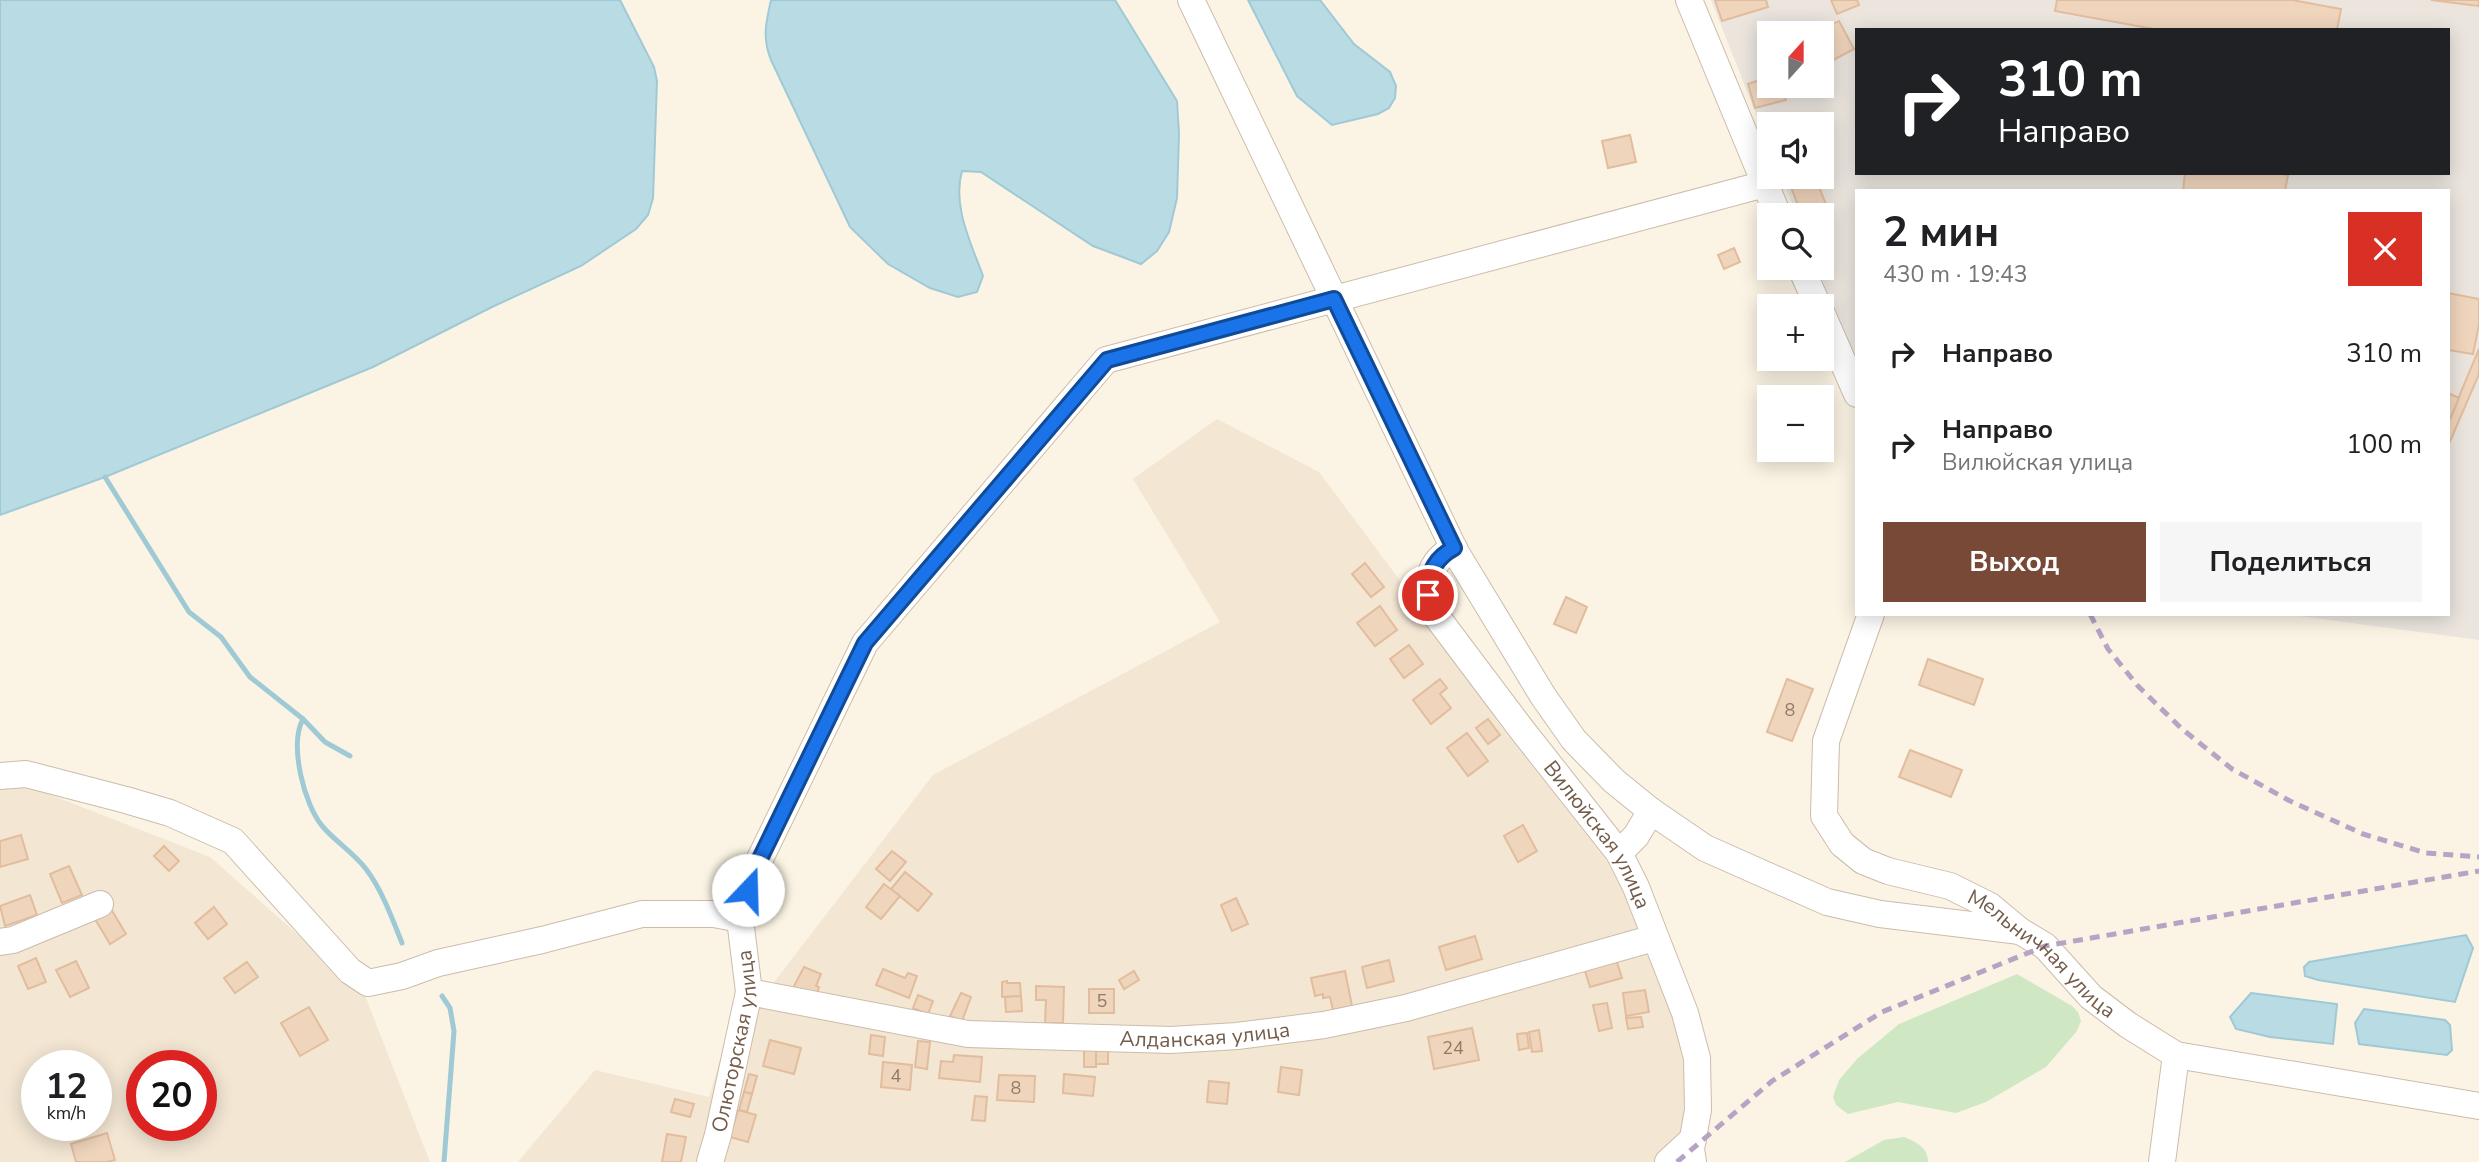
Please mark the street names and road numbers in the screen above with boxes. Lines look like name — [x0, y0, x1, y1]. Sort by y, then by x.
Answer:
street label: Вилюйская улица — [1537, 755, 1657, 913]
street label: Мельничная улица — [1963, 883, 2121, 1025]
street label: Олюторская улица — [705, 948, 764, 1135]
street label: Алданская улица — [1119, 1015, 1292, 1054]

